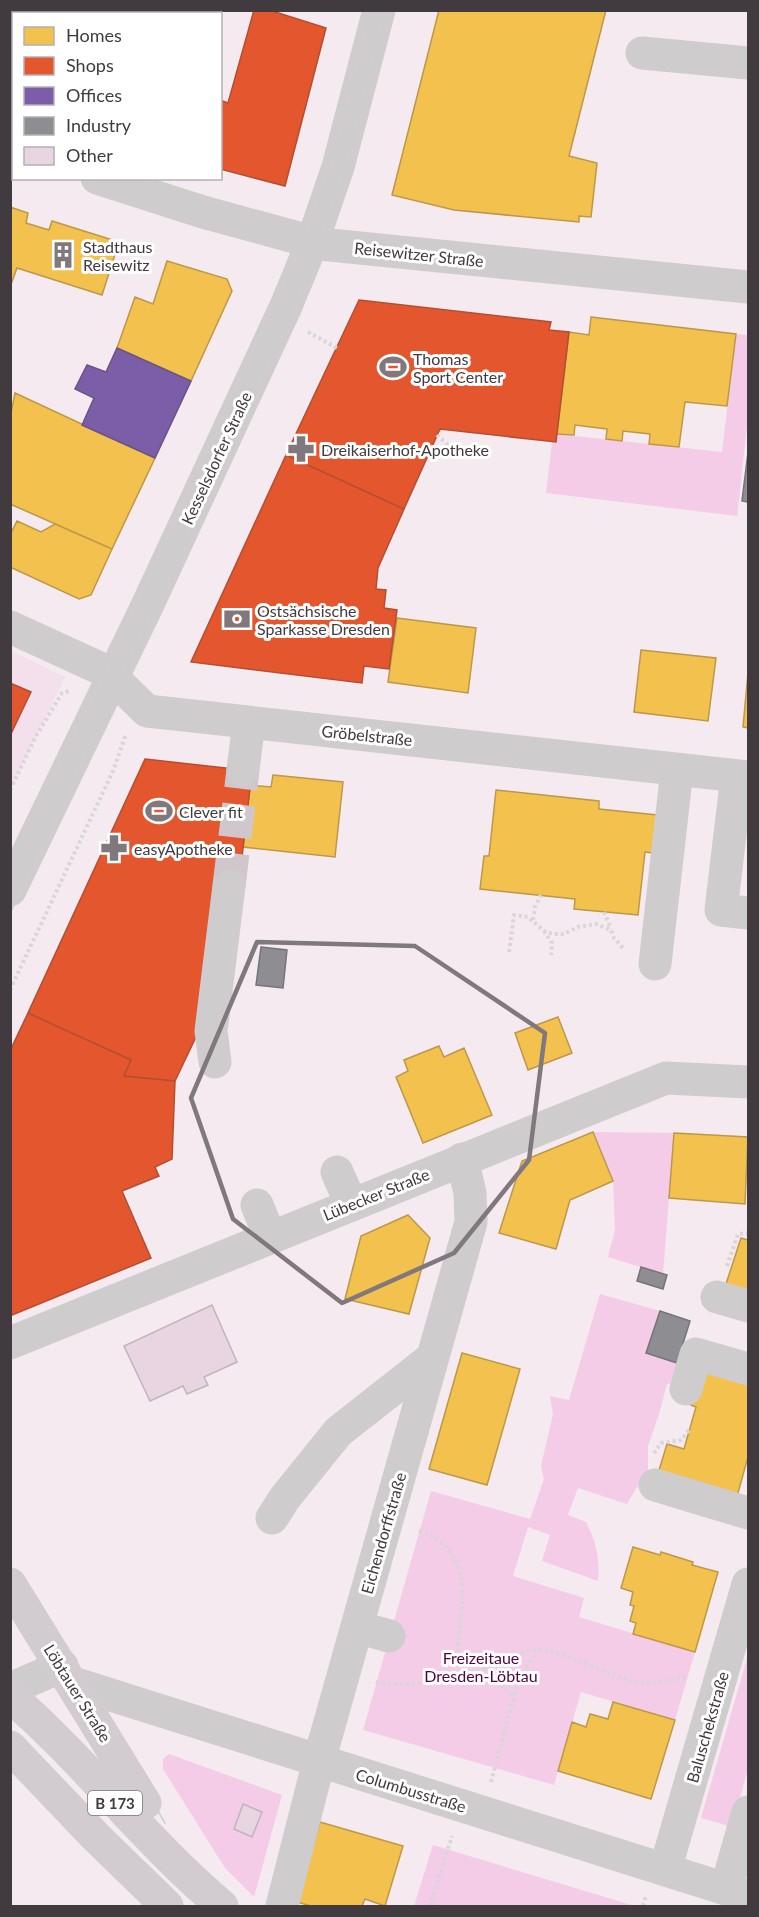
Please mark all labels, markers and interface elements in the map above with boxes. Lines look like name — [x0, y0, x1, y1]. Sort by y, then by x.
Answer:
legend — [12, 12, 222, 180]
text: Homes — [66, 24, 122, 46]
text: Shops — [66, 54, 114, 76]
text: Offices — [66, 84, 122, 106]
text: Industry — [66, 114, 132, 136]
text: Other — [66, 144, 113, 166]
place label: Stadthaus Reisewitz — [83, 237, 153, 274]
street label: Reisewitzer Straße — [353, 238, 485, 270]
building icon: Stadthaus Reisewitz — [48, 240, 78, 270]
place label: Thomas Sport Center — [413, 349, 503, 386]
sports icon: Thomas Sport Center — [378, 352, 408, 382]
street label: Kesselsdorfer Straße — [177, 389, 255, 527]
pharmacy icon: Dreikaiserhof-Apotheke — [286, 434, 316, 464]
place label: Dreikaiserhof-Apotheke — [321, 440, 489, 459]
place label: Ostsächsische Sparkasse Dresden — [257, 601, 390, 638]
bank icon: Ostsächsische Sparkasse Dresden — [222, 604, 252, 634]
street label: Gröbelstraße — [321, 721, 413, 749]
sports icon: Clever fit — [144, 796, 174, 826]
place label: Clever fit — [179, 802, 243, 821]
pharmacy icon: easyApotheke — [99, 833, 129, 863]
place label: easyApotheke — [134, 839, 233, 858]
street label: Lübecker Straße — [320, 1164, 432, 1224]
street label: Eichendorffstraße — [357, 1470, 409, 1596]
street label: Löbtauer Straße — [40, 1641, 116, 1745]
park label: Freizeitaue Dresden-Löbtau — [424, 1648, 538, 1685]
street label: Baluschekstraße — [682, 1669, 732, 1785]
street label: Columbusstraße — [354, 1764, 468, 1816]
road number: B 173 — [88, 1791, 142, 1815]

